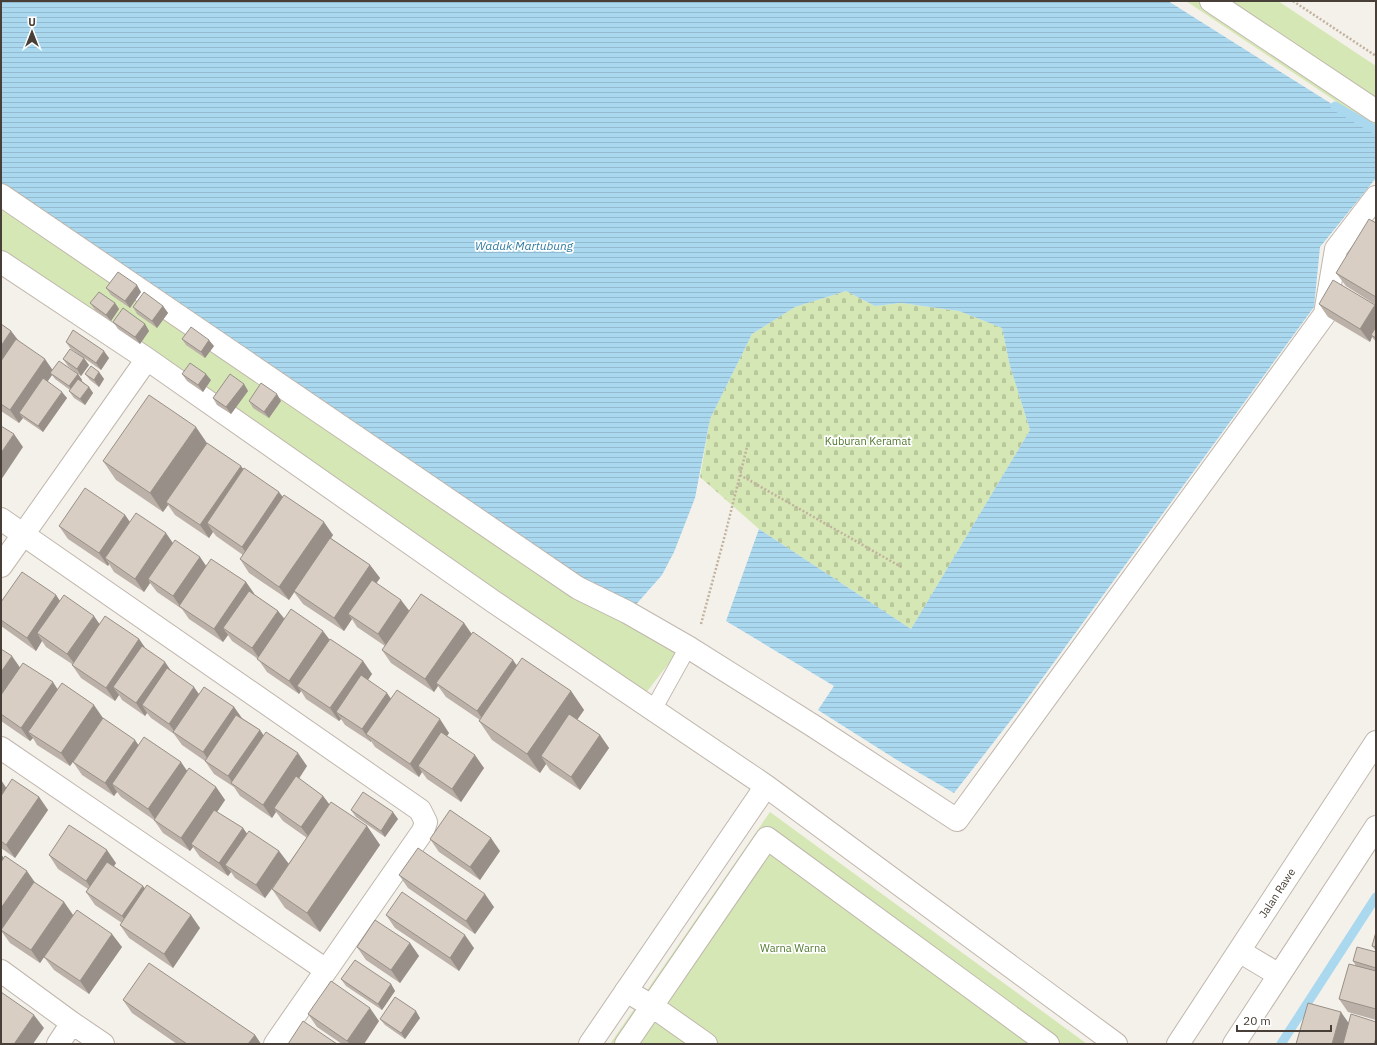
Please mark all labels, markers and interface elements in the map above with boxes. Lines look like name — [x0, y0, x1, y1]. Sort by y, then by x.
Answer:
north arrow — [12, 12, 52, 52]
text: U — [28, 15, 36, 29]
water label: Waduk Martubung — [475, 238, 574, 253]
park label: Kuburan Keramat — [825, 434, 911, 448]
street label: Jalan Rawe — [1256, 866, 1298, 920]
park label: Warna Warna — [760, 941, 826, 955]
scale bar — [1237, 1007, 1331, 1033]
text: 20 m — [1243, 1013, 1271, 1028]

